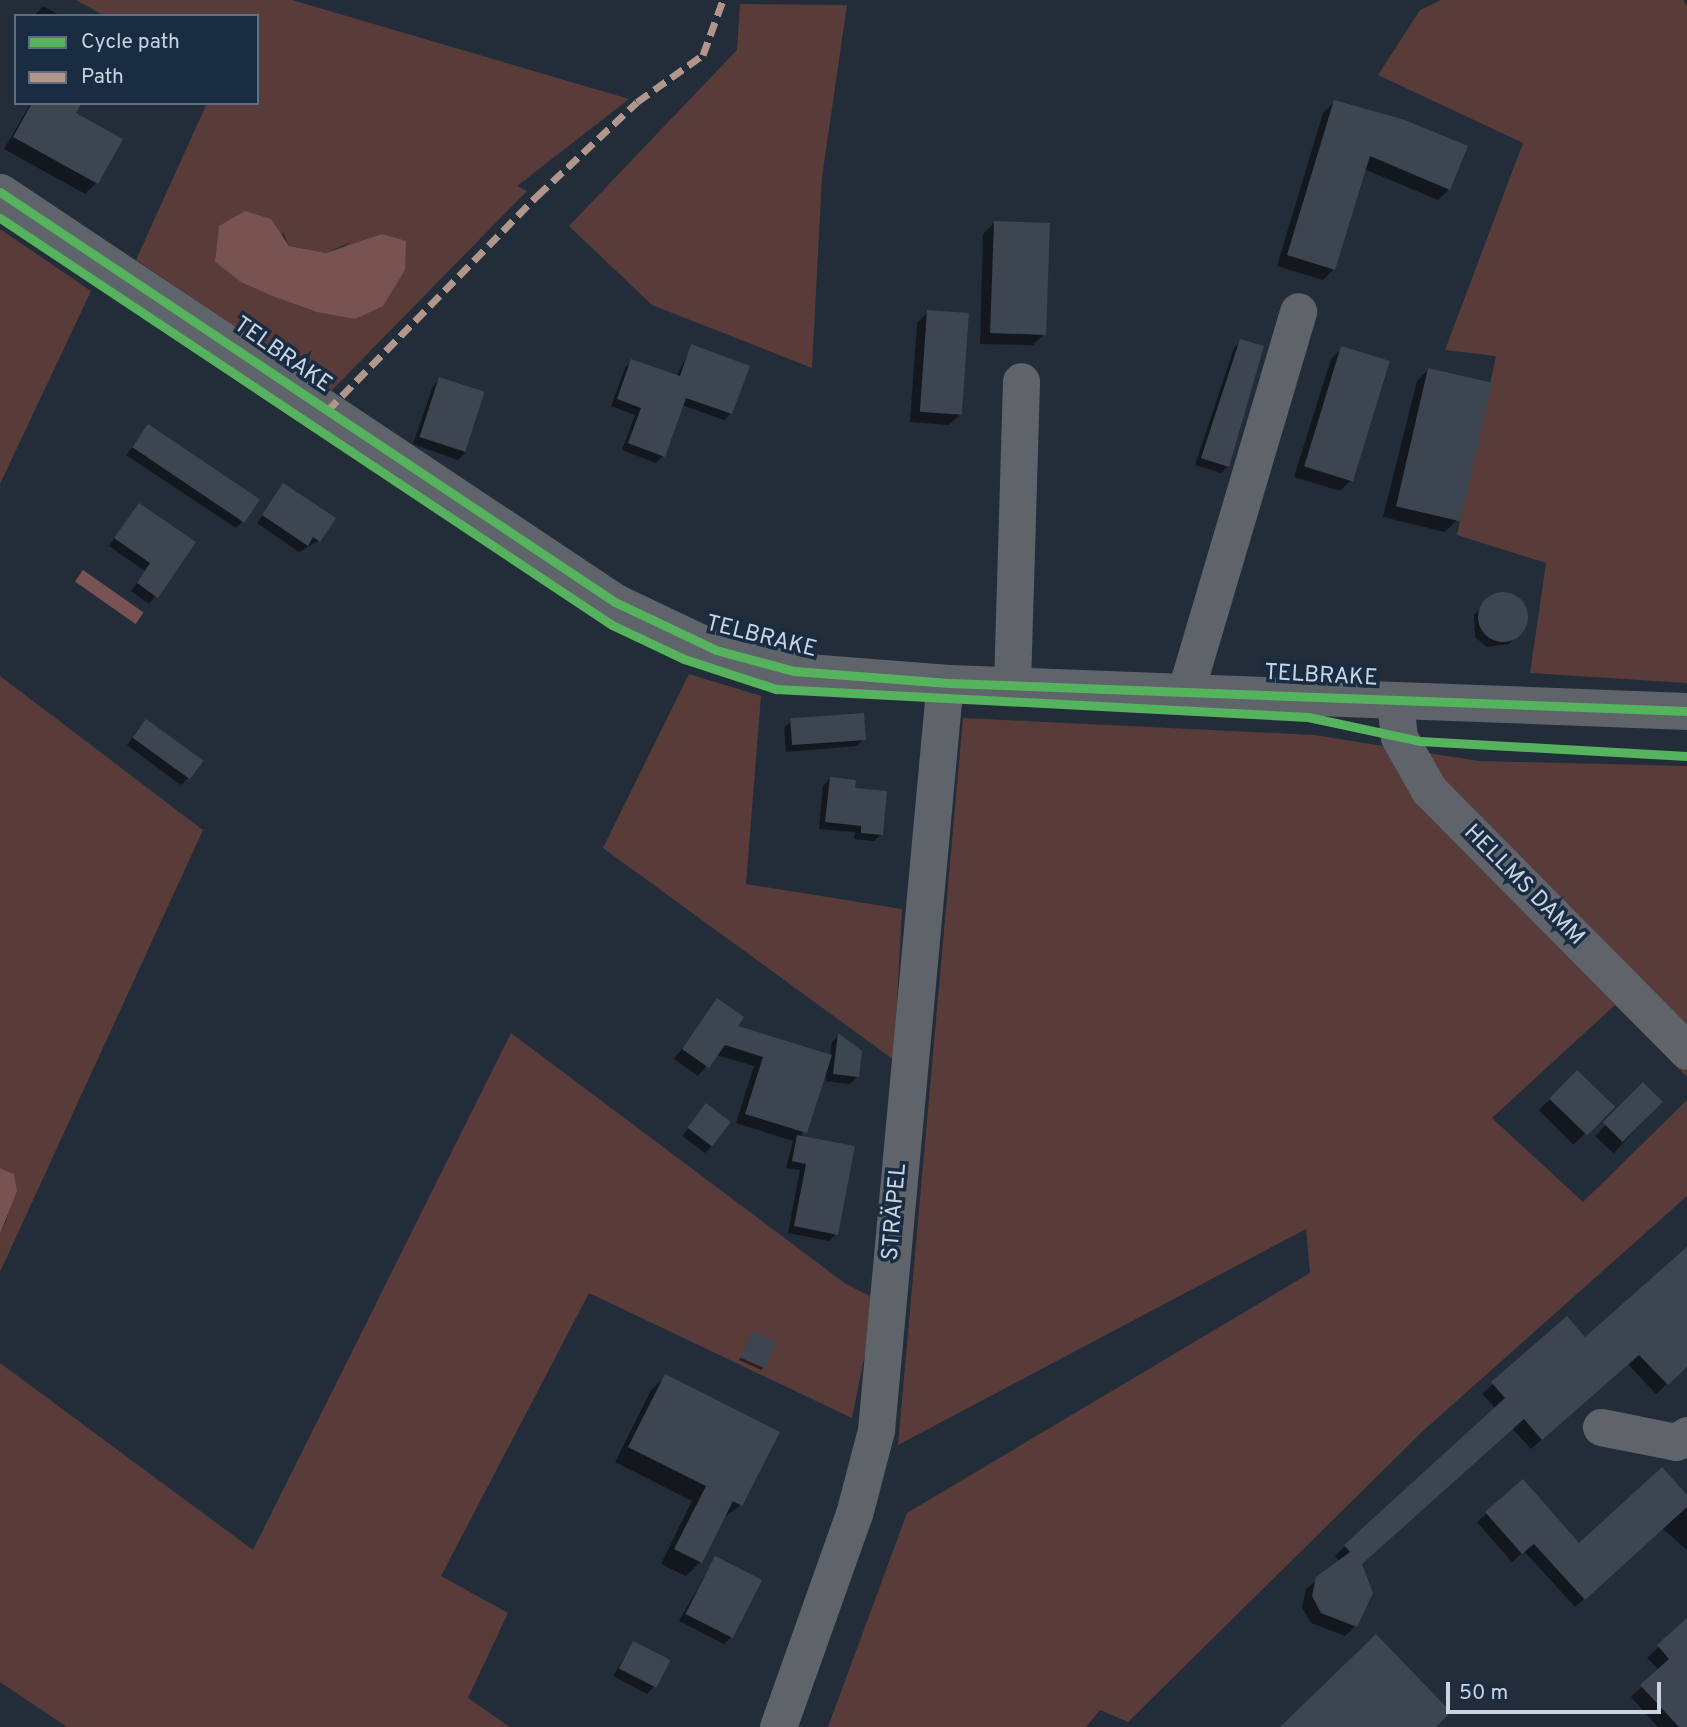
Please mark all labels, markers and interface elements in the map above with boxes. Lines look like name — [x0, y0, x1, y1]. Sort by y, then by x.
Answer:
legend — [14, 14, 259, 105]
text: Cycle path — [81, 29, 180, 56]
text: Path — [81, 64, 124, 91]
street label: TELBRAKE — [228, 312, 336, 400]
street label: TELBRAKE — [703, 611, 819, 665]
street label: TELBRAKE — [1264, 660, 1378, 694]
street label: HELLMS DAMM — [1457, 820, 1589, 952]
street label: STRÄPEL — [878, 1162, 914, 1262]
scale bar — [1449, 1668, 1664, 1712]
text: 50 m — [1459, 1680, 1508, 1707]

